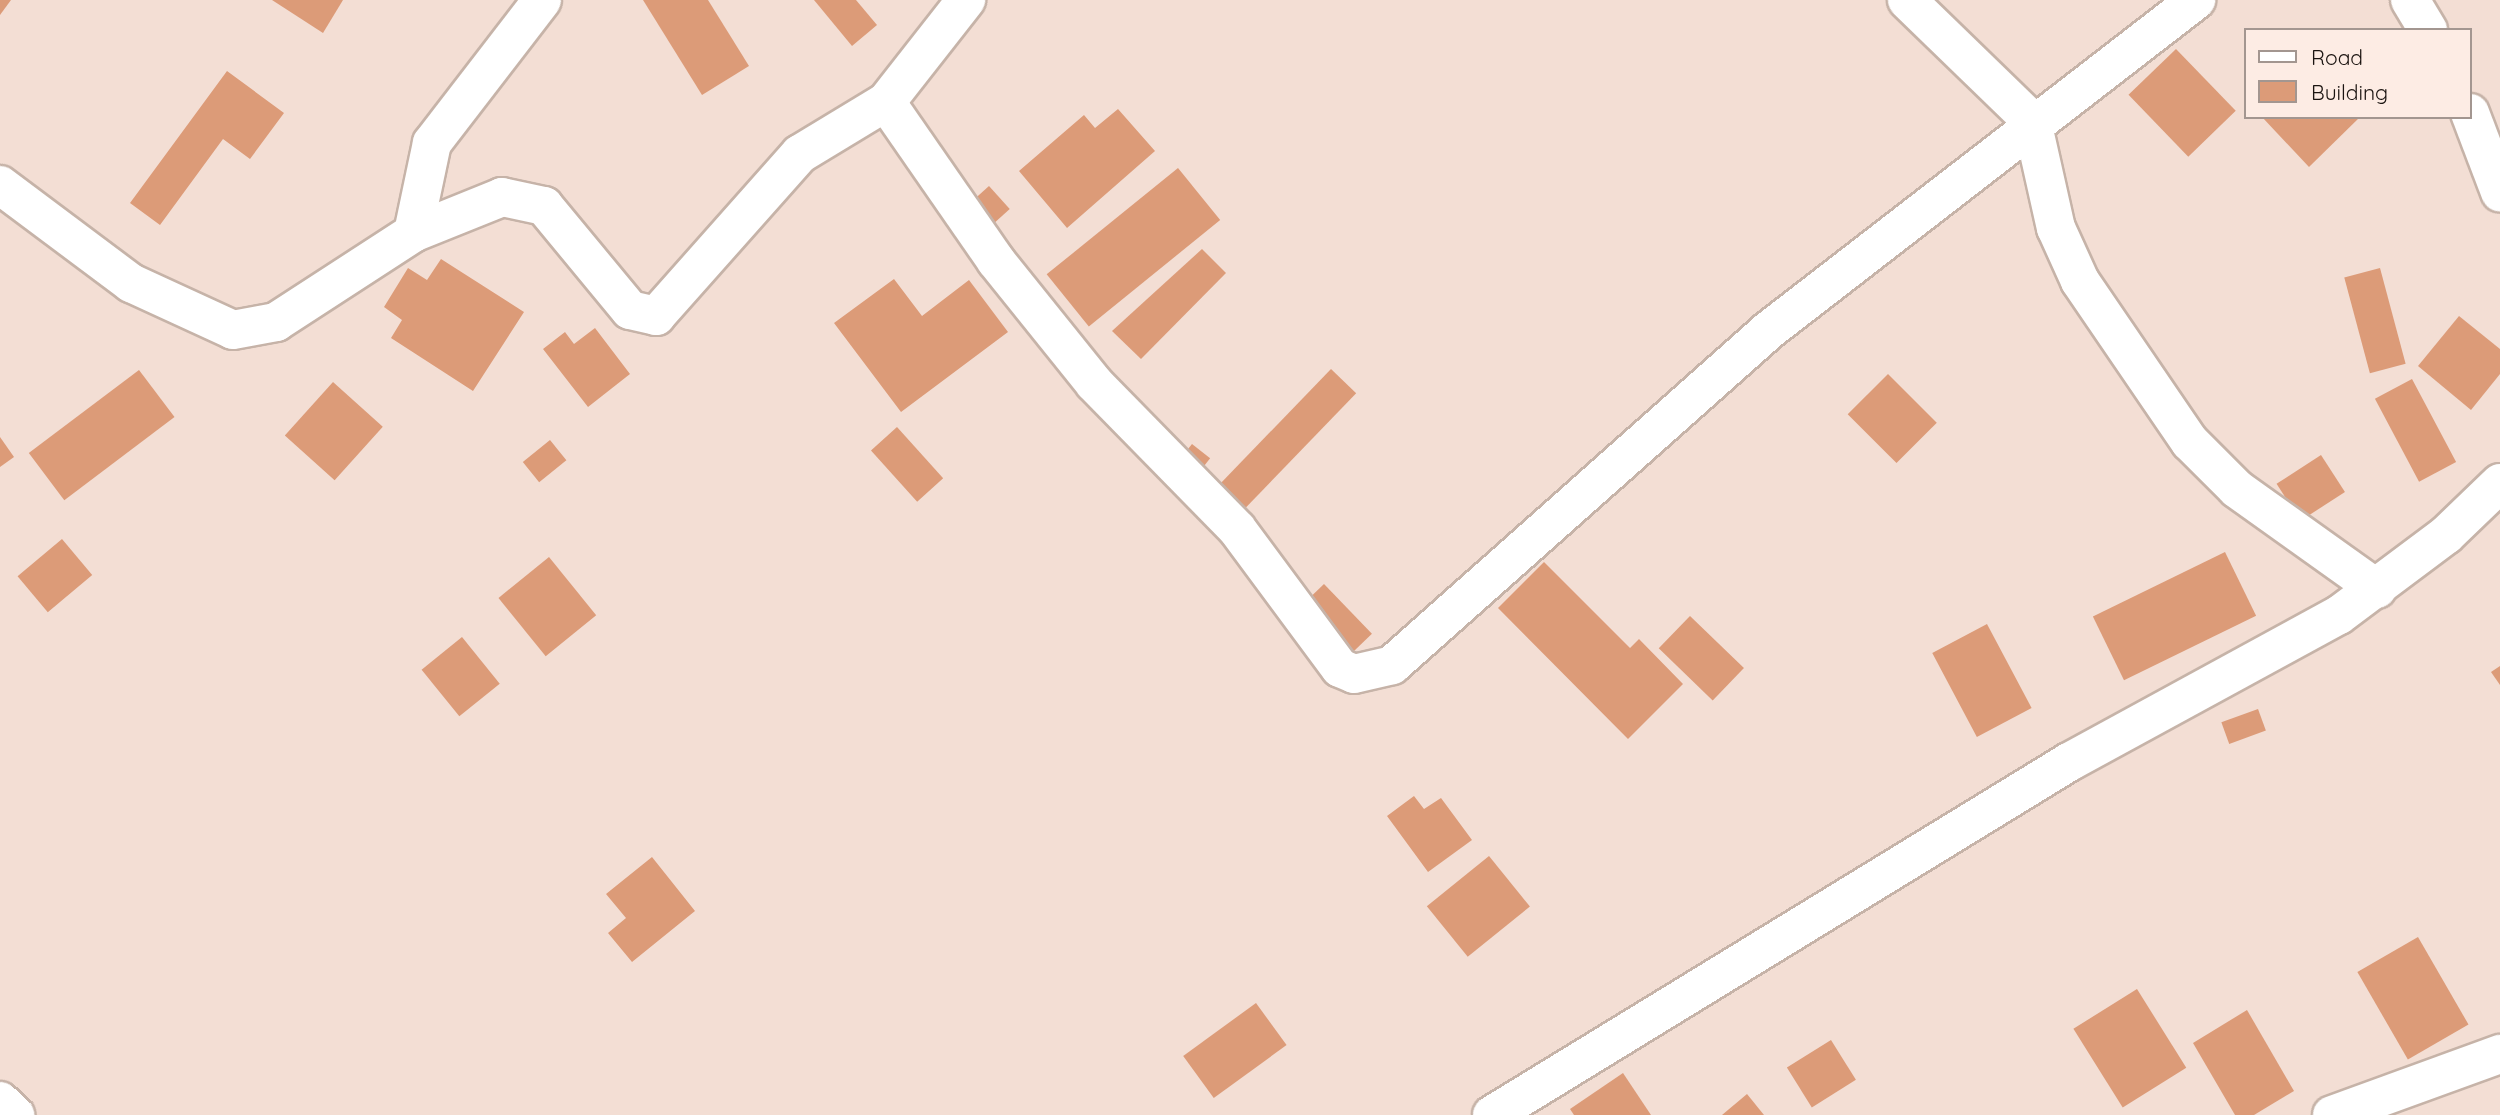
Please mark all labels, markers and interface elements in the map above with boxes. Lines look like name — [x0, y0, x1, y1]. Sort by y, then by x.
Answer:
legend — [2244, 28, 2472, 119]
text: Road — [2311, 44, 2363, 70]
text: Building — [2311, 79, 2388, 105]

